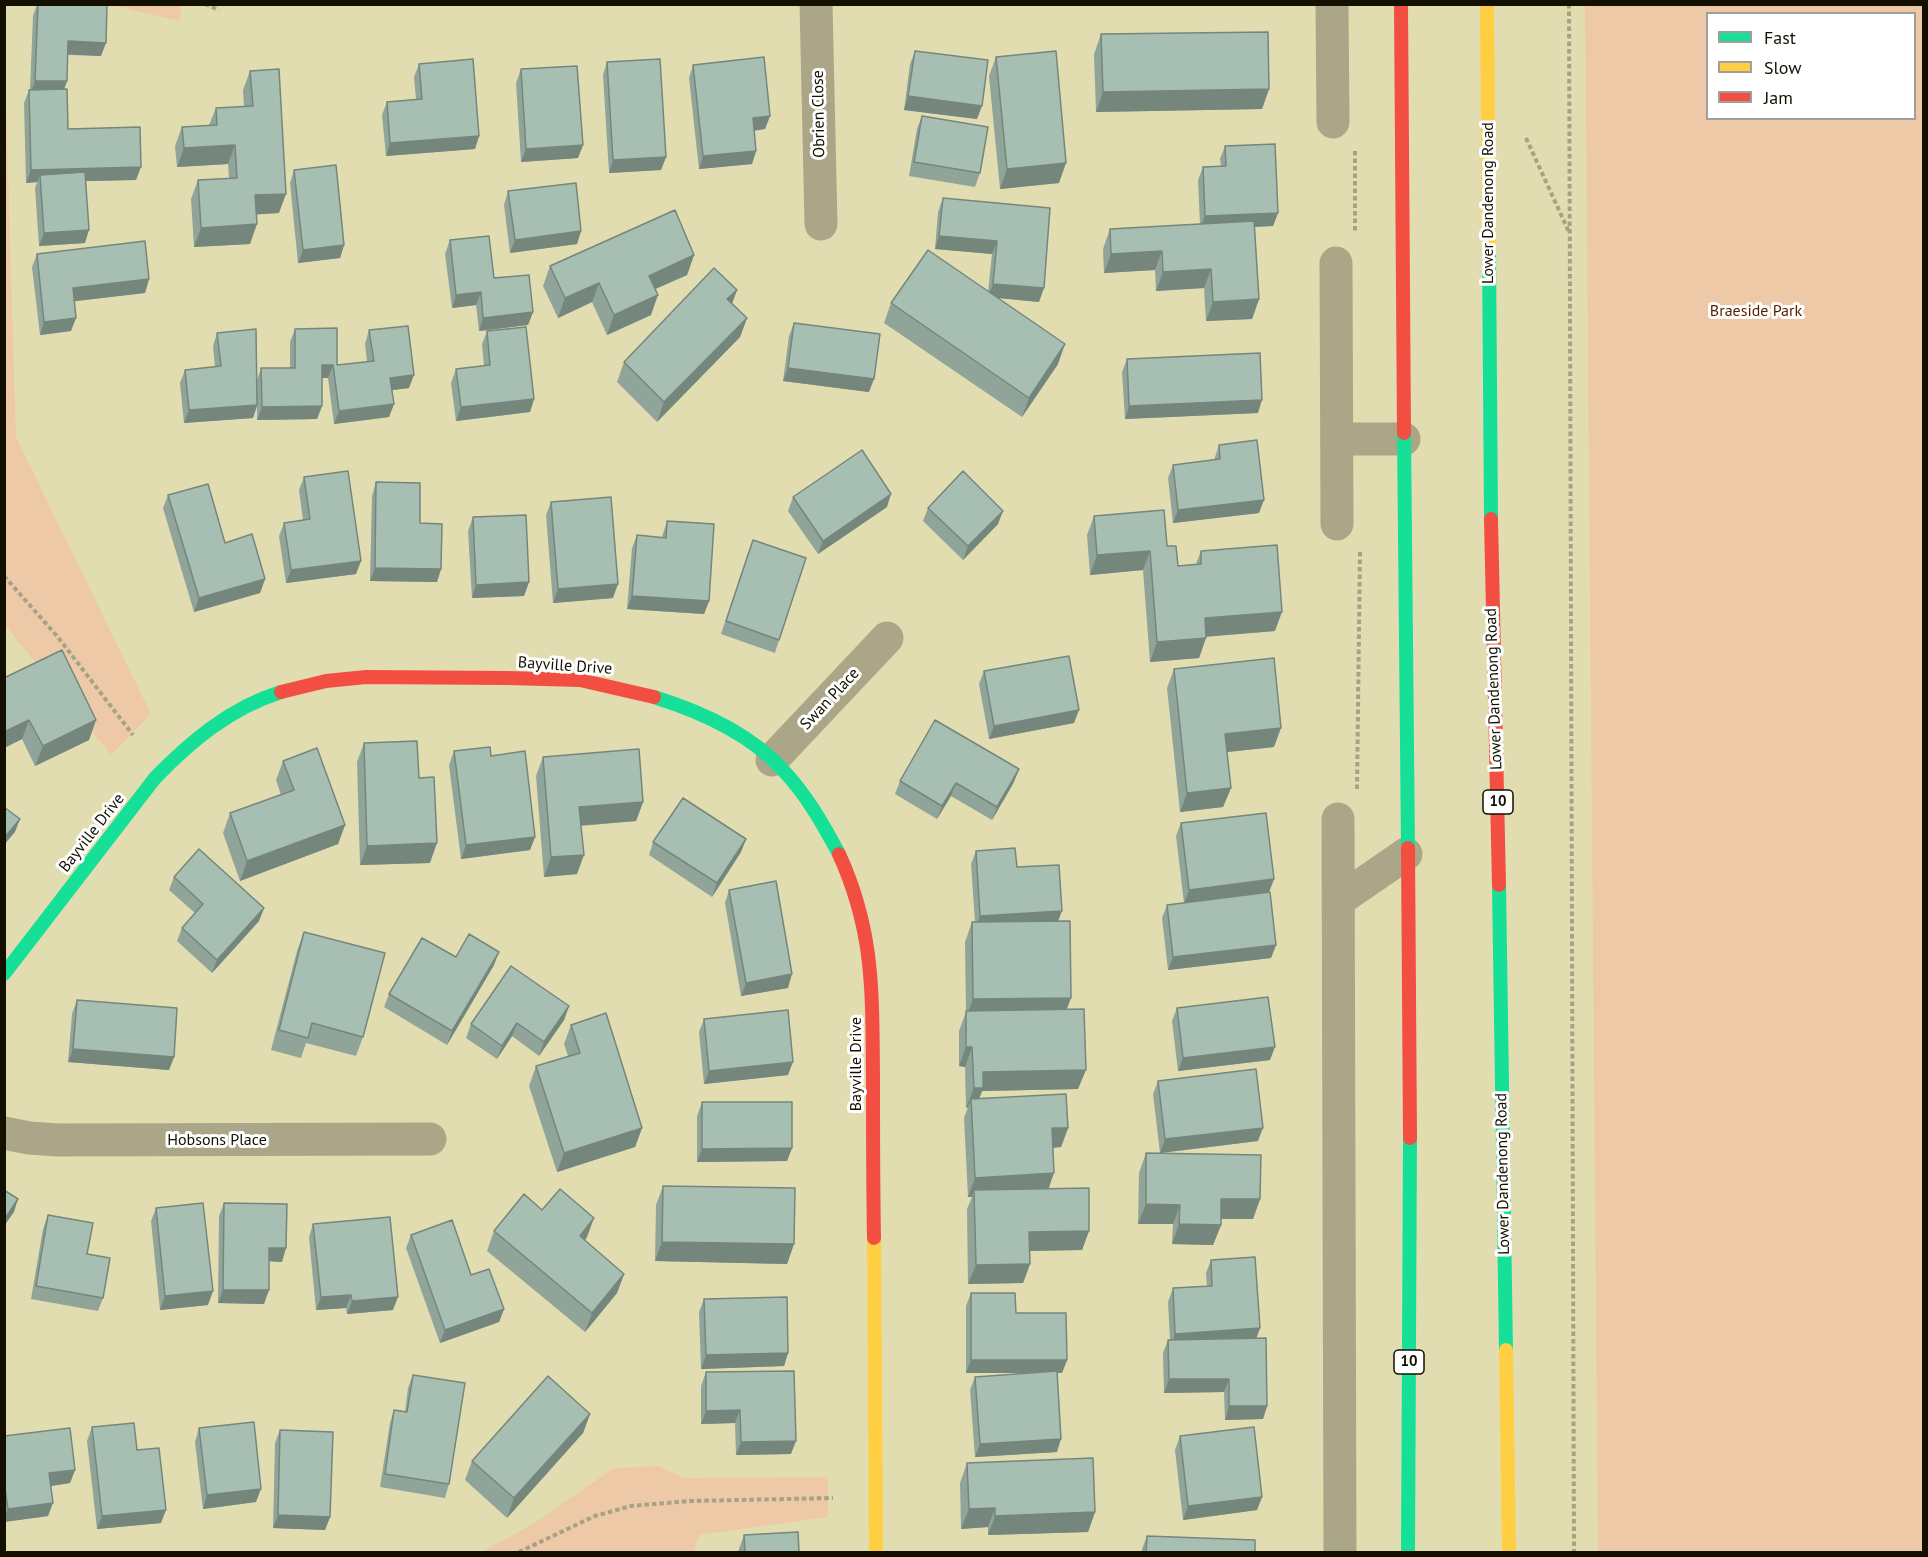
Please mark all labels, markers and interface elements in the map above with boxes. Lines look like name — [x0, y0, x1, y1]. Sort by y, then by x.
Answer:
legend — [1706, 12, 1916, 120]
text: Fast — [1764, 26, 1796, 49]
text: Slow — [1764, 56, 1802, 79]
street label: Obrien Close — [809, 70, 829, 158]
text: Jam — [1764, 86, 1793, 109]
street label: Lower Dandenong Road — [1478, 122, 1498, 284]
park label: Braeside Park — [1710, 301, 1802, 321]
street label: Lower Dandenong Road — [1482, 608, 1506, 770]
street label: Bayville Drive — [517, 653, 613, 679]
street label: Swan Place — [796, 664, 864, 734]
street label: Bayville Drive — [55, 790, 129, 876]
road number: 10 — [1483, 790, 1513, 814]
street label: Bayville Drive — [846, 1017, 866, 1111]
street label: Lower Dandenong Road — [1492, 1093, 1514, 1255]
street label: Hobsons Place — [167, 1130, 267, 1150]
road number: 10 — [1394, 1350, 1424, 1374]

